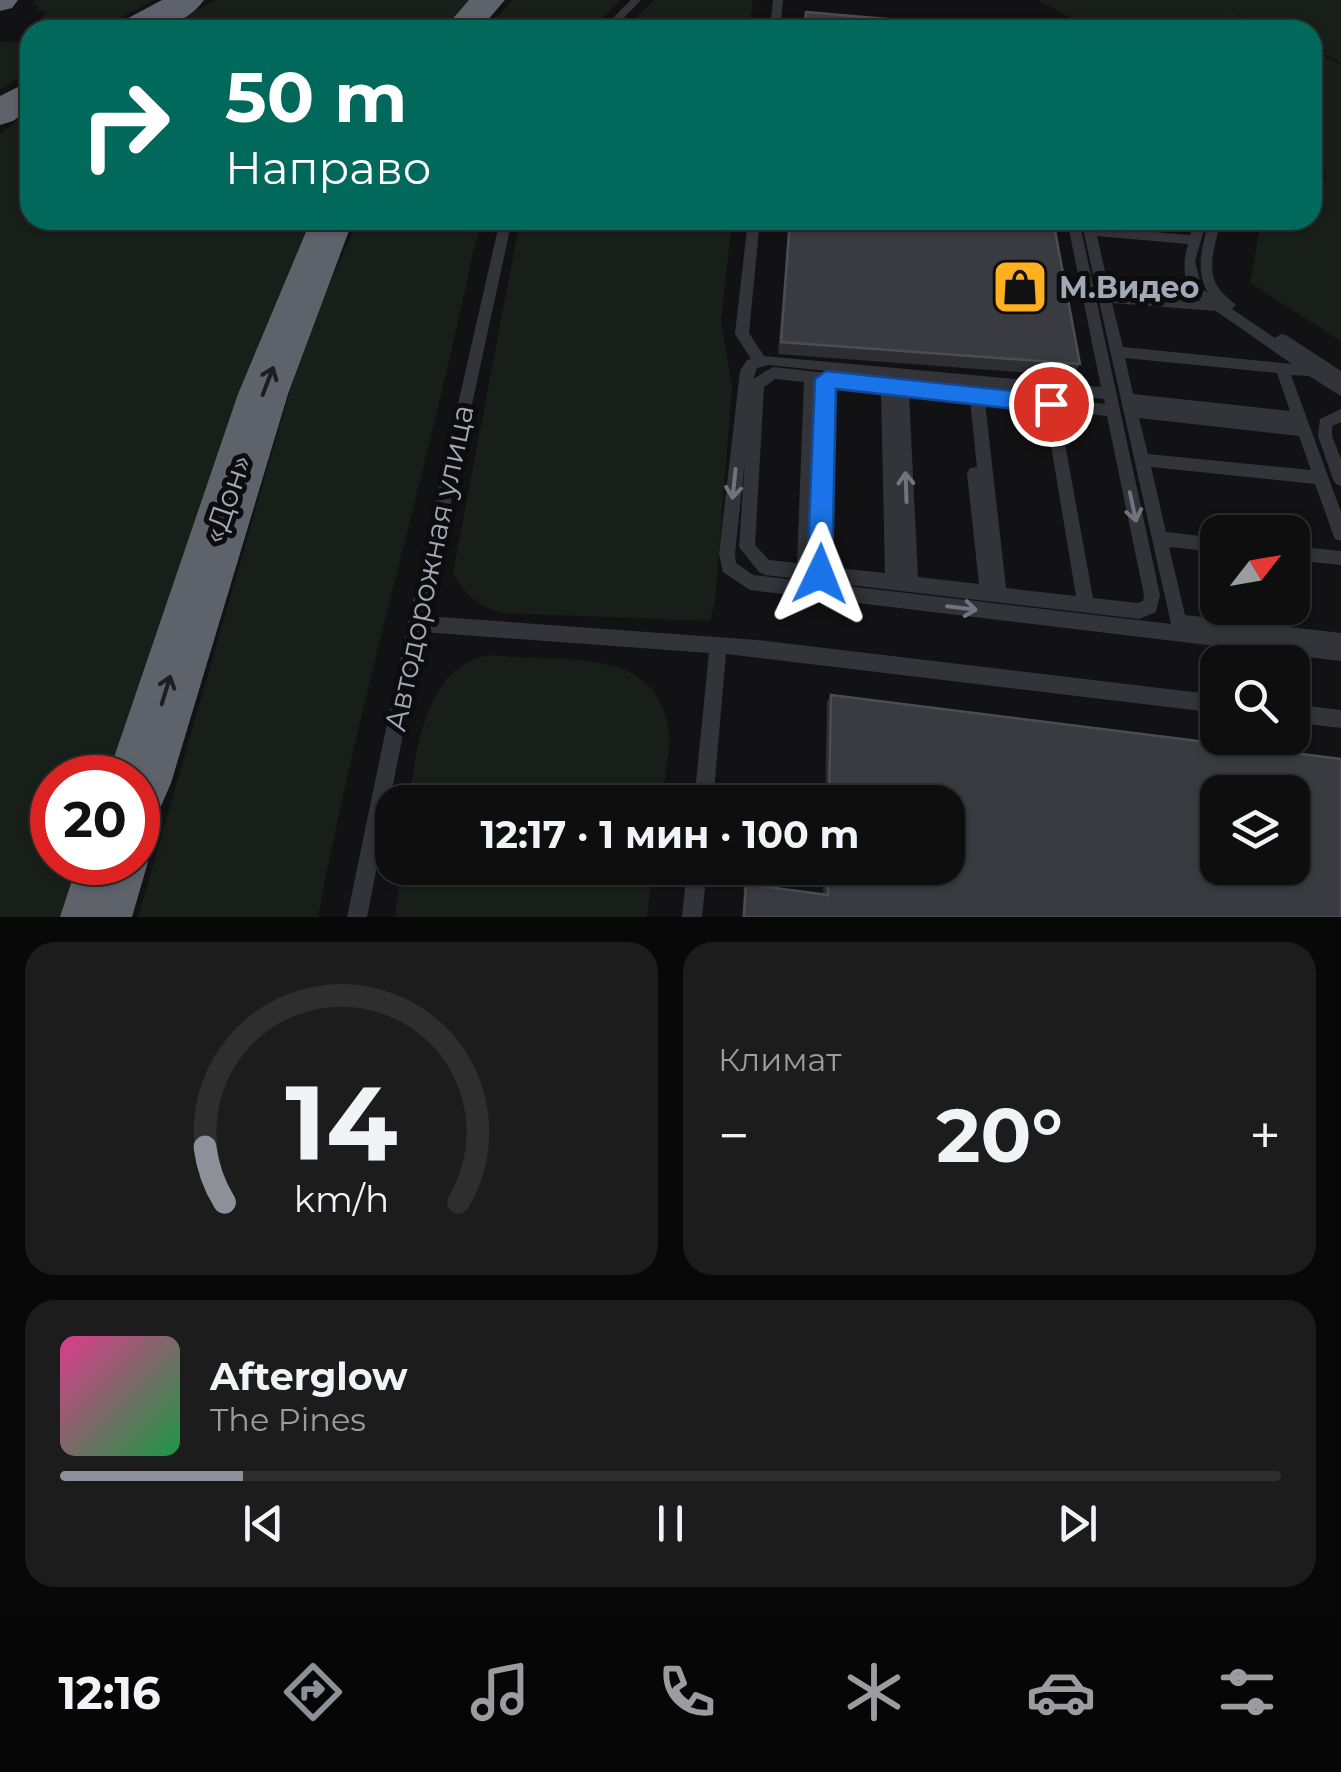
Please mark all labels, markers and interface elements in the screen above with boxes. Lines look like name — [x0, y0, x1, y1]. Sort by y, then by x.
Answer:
text: 50 m — [225, 54, 407, 140]
icon: right — [60, 60, 190, 190]
text: Направо — [225, 140, 431, 195]
shop icon: М.Видео — [990, 257, 1050, 317]
place label: М.Видео — [1059, 269, 1199, 306]
pin — [1009, 362, 1094, 447]
one-way arrow — [260, 367, 278, 397]
icon: arrive — [1024, 377, 1079, 432]
street label: Автодорожная улица — [376, 401, 482, 735]
street label: «Дон» — [195, 450, 259, 548]
one-way arrow — [725, 467, 744, 500]
one-way arrow — [896, 471, 915, 503]
one-way arrow — [1125, 490, 1144, 522]
north arrow — [1200, 515, 1310, 625]
map controls — [1200, 515, 1310, 885]
position arrow — [768, 522, 872, 626]
one-way arrow — [946, 599, 978, 618]
button: search — [1200, 645, 1310, 755]
one-way arrow — [158, 675, 176, 706]
speed limit sign: 20 — [30, 755, 160, 885]
button: layers — [1200, 775, 1310, 885]
text: 12:17 · 1 мин · 100 m — [481, 811, 859, 858]
text: Климат — [718, 1040, 841, 1079]
text: 14 — [285, 1059, 398, 1186]
text: 20° — [936, 1089, 1063, 1181]
text: − — [718, 1102, 750, 1169]
text: + — [1249, 1102, 1281, 1169]
text: km/h — [294, 1177, 389, 1221]
text: Afterglow — [210, 1353, 408, 1400]
text: The Pines — [210, 1400, 366, 1439]
icon: previous — [236, 1496, 291, 1551]
icon: pause — [643, 1496, 698, 1551]
icon: next — [1050, 1496, 1105, 1551]
icon: directions — [278, 1657, 348, 1727]
icon: music — [465, 1657, 535, 1727]
icon: phone — [652, 1657, 722, 1727]
icon: climate — [839, 1657, 909, 1727]
icon: car — [1026, 1657, 1096, 1727]
icon: filters — [1212, 1657, 1282, 1727]
text: 12:16 — [58, 1665, 161, 1720]

